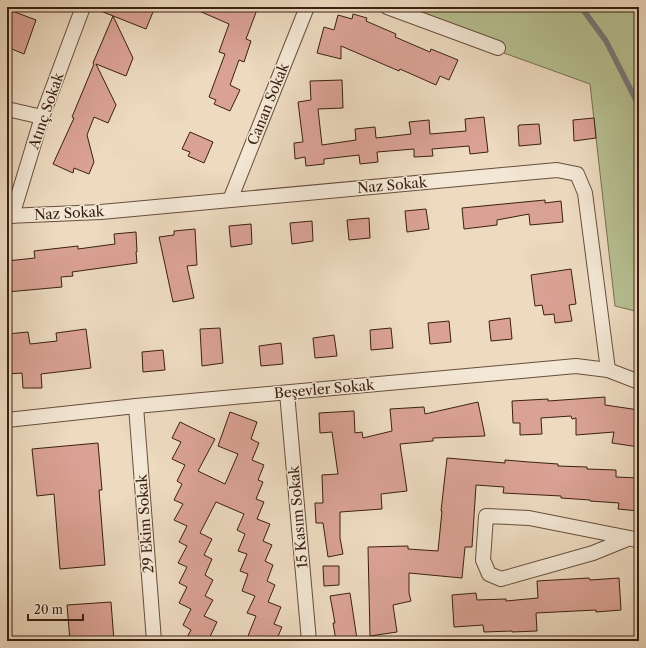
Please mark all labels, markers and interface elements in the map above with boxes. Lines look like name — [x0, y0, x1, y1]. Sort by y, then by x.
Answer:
street label: Canan Sokak — [243, 59, 293, 148]
street label: Atınç Sokak — [24, 70, 68, 153]
street label: Naz Sokak — [356, 173, 428, 197]
street label: Naz Sokak — [34, 202, 105, 224]
street label: Beşevler Sokak — [273, 376, 376, 402]
street label: 15 Kasım Sokak — [284, 464, 311, 569]
street label: 29 Ekim Sokak — [133, 473, 157, 574]
scale bar — [28, 596, 83, 622]
text: 20 m — [34, 602, 63, 617]

